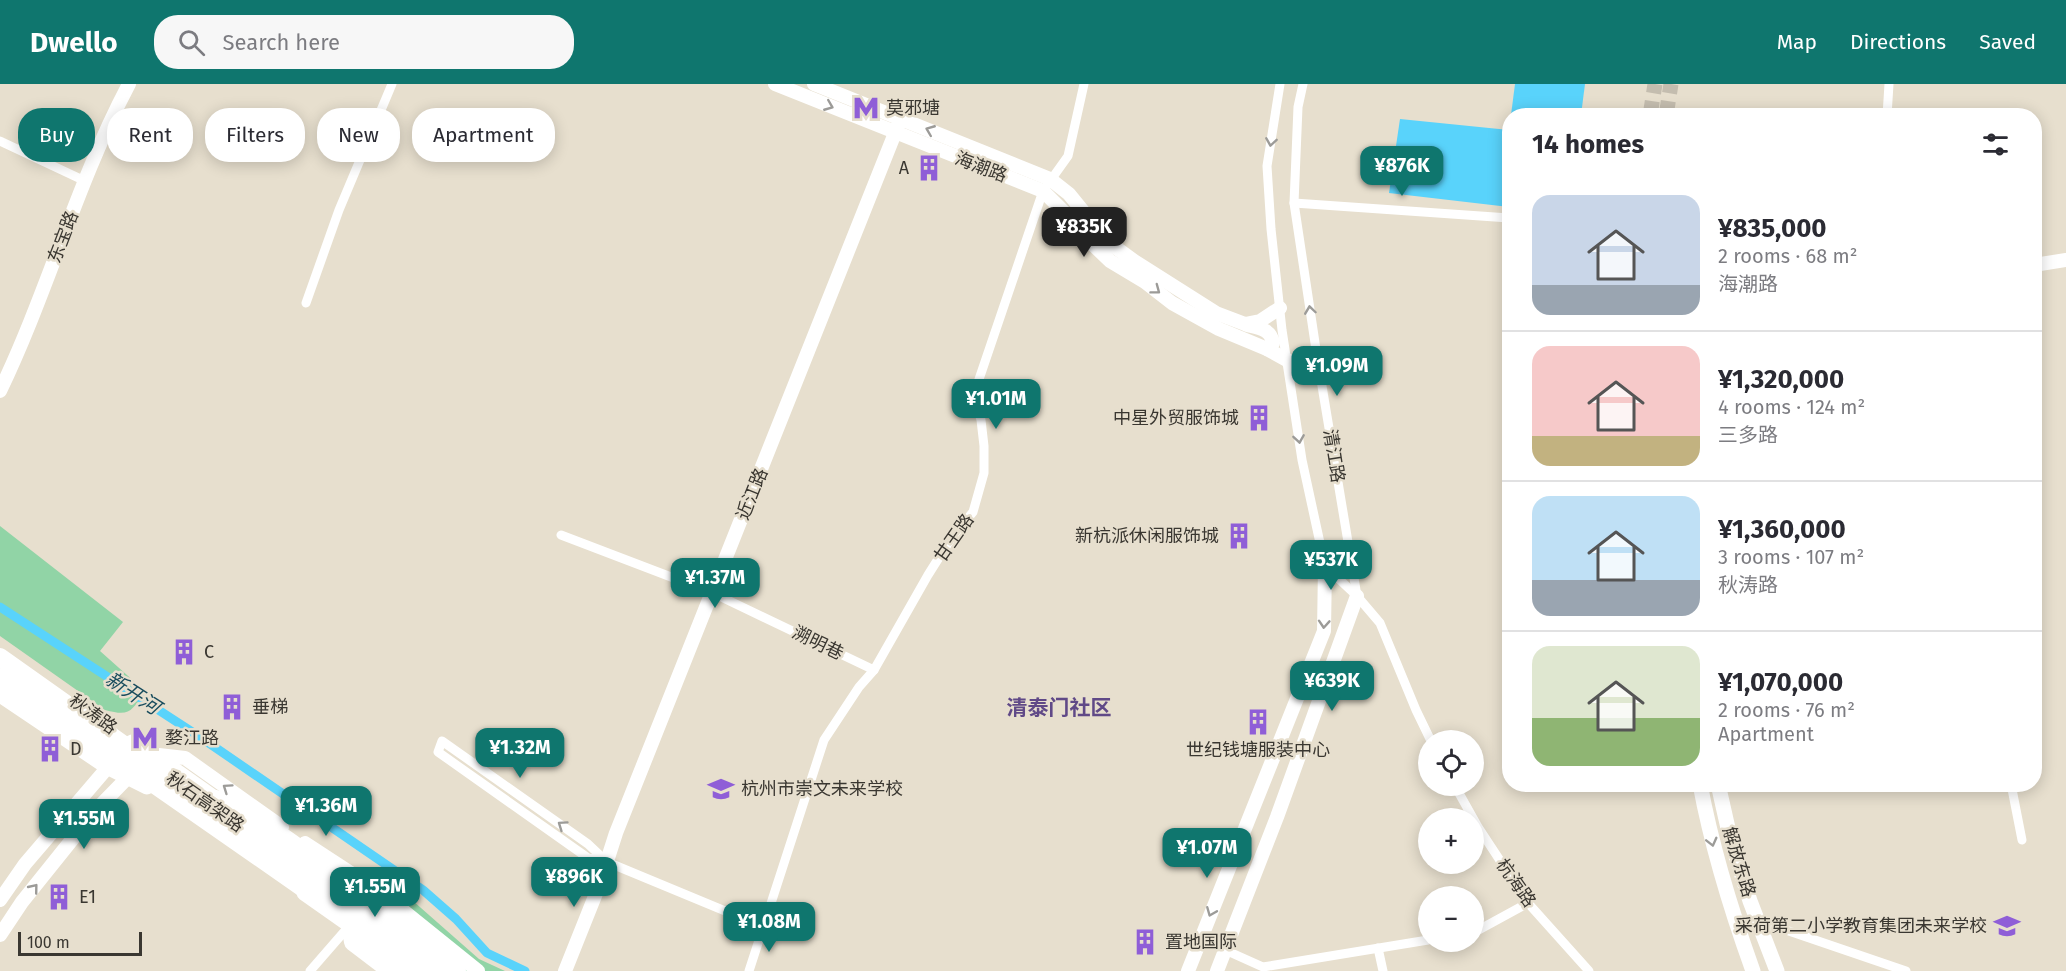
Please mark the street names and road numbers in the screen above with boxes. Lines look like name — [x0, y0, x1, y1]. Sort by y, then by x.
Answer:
street label: 海潮路 — [952, 147, 1010, 187]
street label: 东宝路 — [43, 208, 83, 266]
street label: 清江路 — [1319, 428, 1349, 484]
street label: 近江路 — [732, 465, 772, 523]
street label: 甘王路 — [930, 510, 978, 566]
street label: 溯明巷 — [789, 621, 847, 665]
street label: 秋涛路 — [65, 689, 121, 739]
street label: 秋石高架路 — [162, 767, 248, 837]
street label: 解放东路 — [1718, 824, 1760, 900]
street label: 杭海路 — [1492, 855, 1540, 911]

